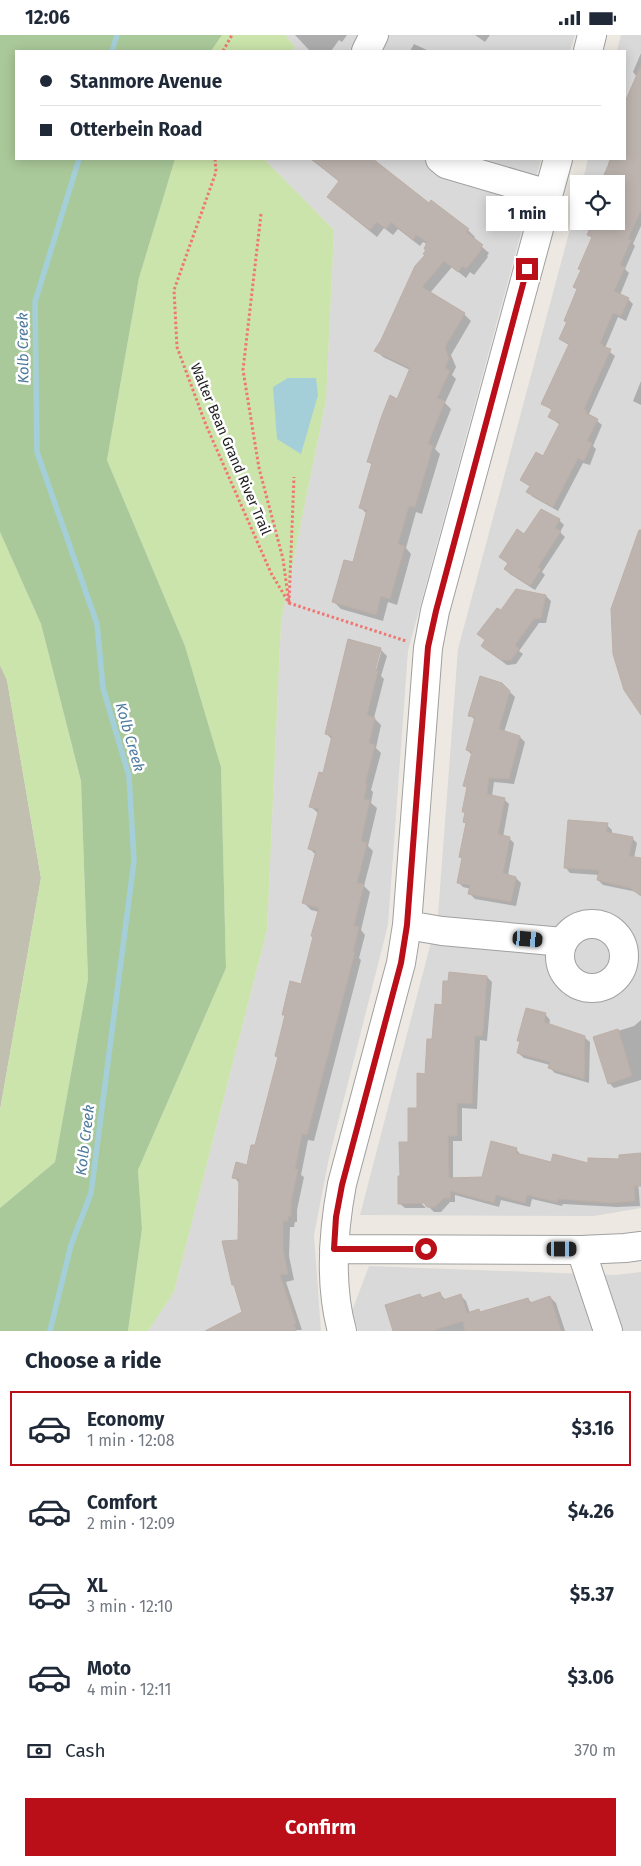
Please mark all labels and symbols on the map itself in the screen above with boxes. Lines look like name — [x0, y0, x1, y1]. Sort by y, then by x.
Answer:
callout: 1 min — [486, 197, 568, 231]
route end — [516, 258, 538, 280]
water label: Kolb Creek — [13, 312, 33, 384]
street label: Walter Bean Grand River Trail — [187, 361, 274, 538]
water label: Kolb Creek — [112, 700, 148, 774]
car — [512, 930, 543, 948]
water label: Kolb Creek — [72, 1104, 98, 1176]
route start — [415, 1238, 437, 1260]
car — [547, 1242, 577, 1257]

